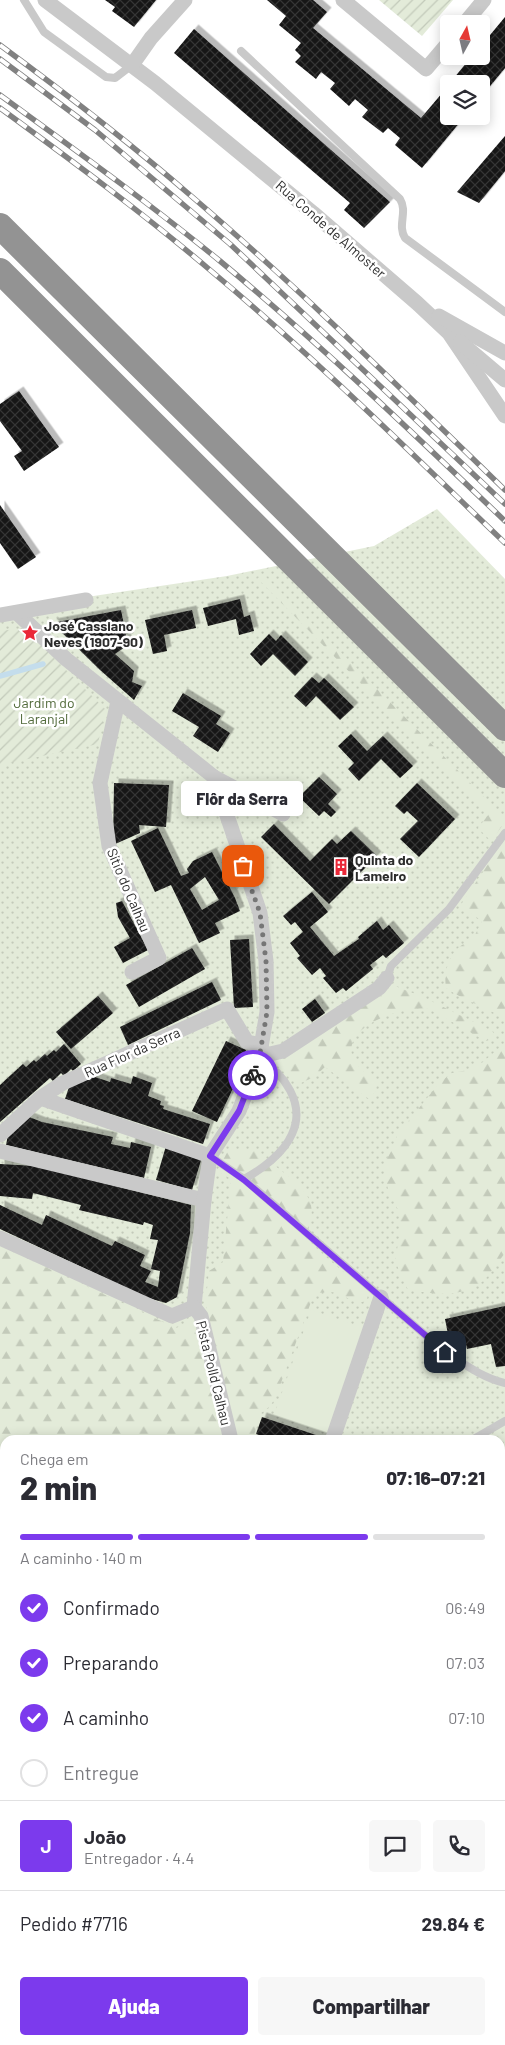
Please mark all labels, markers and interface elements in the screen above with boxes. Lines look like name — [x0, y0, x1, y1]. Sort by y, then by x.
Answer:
north arrow — [440, 15, 490, 65]
map controls — [440, 15, 490, 125]
button: layers — [440, 75, 490, 125]
street label: Rua Conde de Almoster — [272, 177, 390, 281]
place label: José Cassiano Neves (1907-90) — [44, 617, 143, 650]
place icon: José Cassiano Neves (1907-90) — [20, 623, 40, 643]
park label: Jardim do Laranjal — [13, 694, 75, 727]
callout: Flôr da Serra — [182, 781, 304, 816]
text: Flôr da Serra — [196, 789, 288, 808]
pin — [222, 845, 264, 887]
street label: Sítio do Calhau — [104, 846, 154, 934]
place label: Quinta do Lameiro — [355, 851, 414, 884]
icon: bag — [229, 852, 257, 880]
building icon: Quinta do Lameiro — [331, 857, 351, 877]
street label: Rua Flor da Serra — [81, 1023, 183, 1081]
courier — [228, 1050, 278, 1100]
icon: bike — [239, 1061, 267, 1089]
street label: Pista Polld Calhau — [193, 1319, 235, 1427]
pin — [424, 1331, 466, 1373]
icon: home — [431, 1338, 459, 1366]
text: Chega em — [20, 1449, 88, 1468]
text: 07:16–07:21 — [386, 1466, 485, 1489]
text: 2 min — [20, 1468, 97, 1506]
text: A caminho · 140 m — [20, 1548, 142, 1567]
icon: check — [20, 1594, 48, 1622]
text: Confirmado — [63, 1596, 160, 1619]
text: 06:49 — [445, 1598, 485, 1617]
icon: check — [20, 1649, 48, 1677]
text: Preparando — [63, 1651, 159, 1674]
text: 07:03 — [446, 1653, 485, 1672]
icon: check — [20, 1704, 48, 1732]
text: A caminho — [63, 1706, 149, 1729]
text: 07:10 — [448, 1708, 485, 1727]
text: Entregue — [63, 1761, 139, 1784]
button: chat — [369, 1820, 421, 1872]
button: phone — [433, 1820, 485, 1872]
text: João — [84, 1825, 126, 1848]
text: J — [40, 1834, 52, 1857]
text: Entregador · 4.4 — [84, 1848, 194, 1867]
text: Pedido #7716 — [20, 1912, 128, 1935]
text: 29.84 € — [422, 1912, 485, 1935]
button: Ajuda — [20, 1977, 248, 2035]
button: Compartilhar — [258, 1977, 485, 2035]

